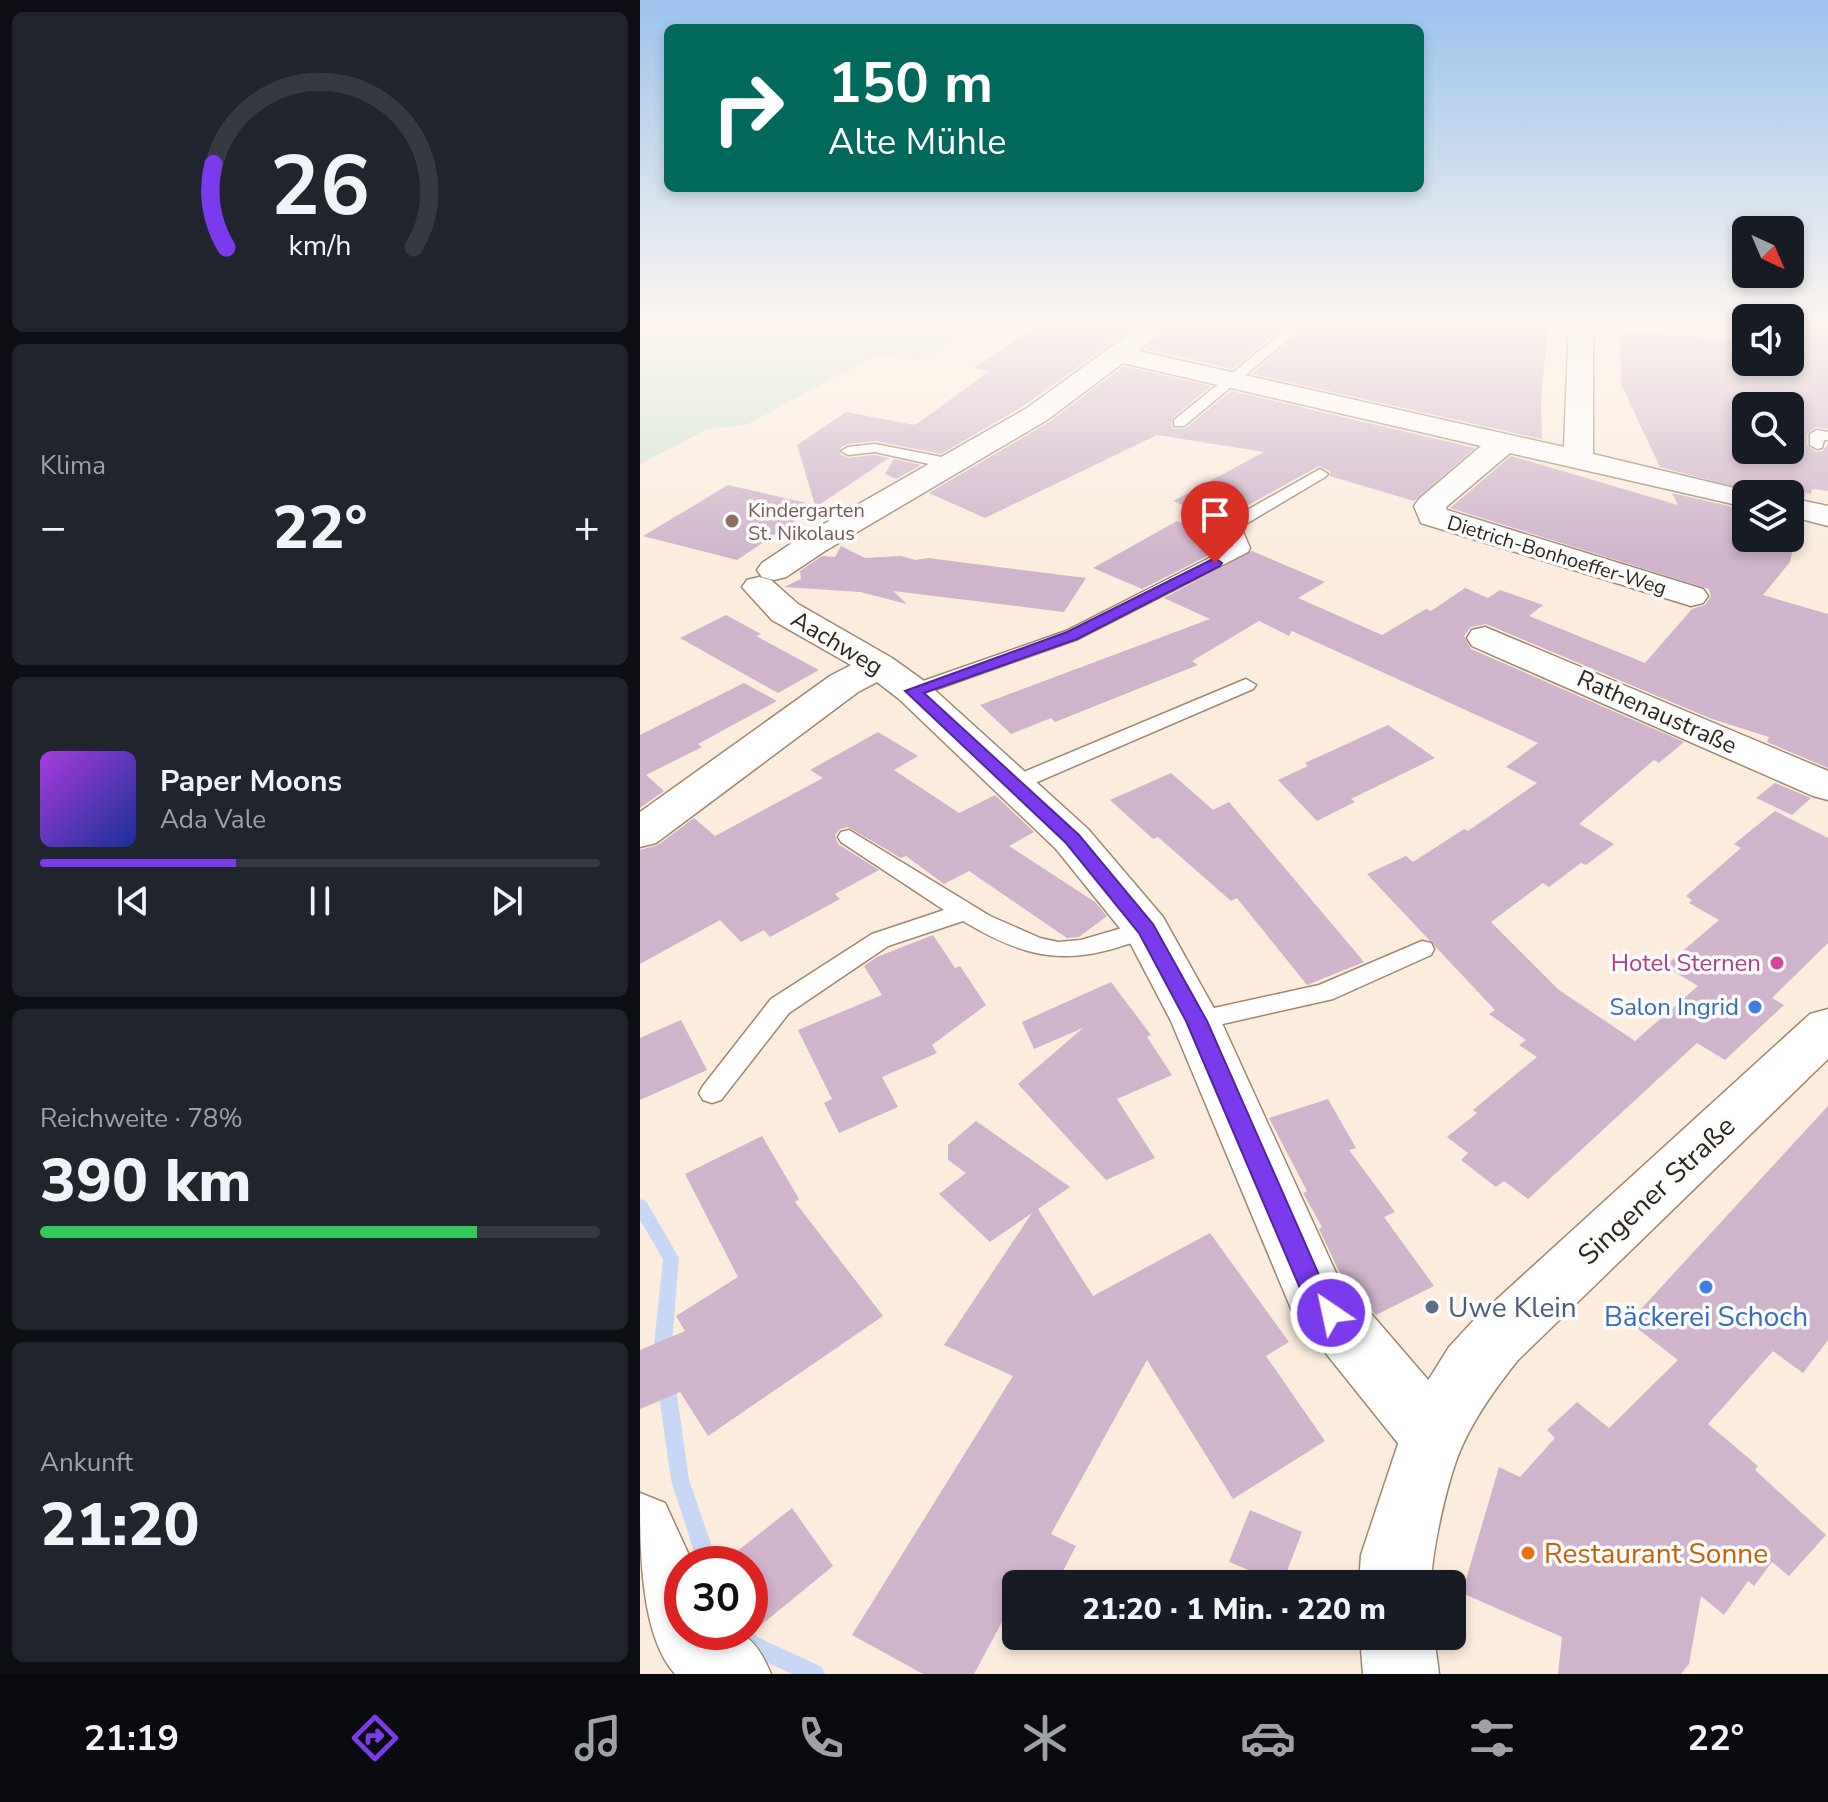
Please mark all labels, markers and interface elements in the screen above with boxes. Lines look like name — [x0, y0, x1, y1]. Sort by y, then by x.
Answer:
text: 150 m — [828, 45, 993, 122]
icon: right — [696, 56, 800, 160]
text: Alte Mühle — [828, 118, 1006, 167]
text: 26 — [270, 130, 370, 243]
north arrow — [1732, 216, 1804, 288]
map controls — [1732, 216, 1804, 552]
text: km/h — [289, 226, 351, 265]
button: sound — [1732, 304, 1804, 376]
button: search — [1732, 392, 1804, 464]
text: Klima — [40, 448, 106, 483]
button: layers — [1732, 480, 1804, 552]
pin — [1181, 481, 1249, 563]
text: 22° — [272, 487, 368, 569]
icon: arrive — [1193, 493, 1237, 537]
place label: Kindergarten St. Nikolaus — [748, 497, 865, 547]
text: − — [40, 498, 66, 558]
text: + — [574, 498, 600, 558]
street label: Dietrich-Bonhoeffer-Weg — [1444, 509, 1670, 602]
marker: Kindergarten St. Nikolaus — [723, 512, 741, 530]
street label: Aachweg — [785, 603, 889, 683]
street label: Rathenaustraße — [1572, 662, 1742, 762]
text: Paper Moons — [160, 761, 342, 802]
text: Ada Vale — [160, 802, 266, 837]
icon: previous — [111, 879, 155, 923]
icon: pause — [298, 879, 342, 923]
icon: next — [485, 879, 529, 923]
place label: Hotel Sternen — [1611, 947, 1761, 979]
marker: Hotel Sternen — [1768, 954, 1786, 972]
place label: Salon Ingrid — [1609, 991, 1739, 1023]
marker: Salon Ingrid — [1746, 998, 1764, 1016]
text: Reichweite · 78% — [40, 1101, 243, 1136]
street label: Singener Straße — [1570, 1108, 1744, 1274]
text: 390 km — [40, 1140, 252, 1222]
position arrow — [1289, 1271, 1373, 1355]
marker: Bäckerei Schoch — [1697, 1278, 1715, 1296]
place label: Uwe Klein — [1448, 1289, 1577, 1327]
marker: Uwe Klein — [1423, 1298, 1441, 1316]
place label: Bäckerei Schoch — [1604, 1298, 1808, 1336]
text: Ankunft — [40, 1445, 133, 1480]
text: 21:20 — [40, 1484, 200, 1566]
place label: Restaurant Sonne — [1544, 1535, 1768, 1573]
marker: Restaurant Sonne — [1519, 1544, 1537, 1562]
speed limit sign: 30 — [664, 1546, 768, 1650]
text: 21:20 · 1 Min. · 220 m — [1082, 1589, 1386, 1630]
icon: directions — [347, 1710, 403, 1766]
icon: music — [570, 1710, 626, 1766]
icon: phone — [793, 1710, 849, 1766]
icon: climate — [1017, 1710, 1073, 1766]
icon: car — [1240, 1710, 1296, 1766]
icon: filters — [1464, 1710, 1520, 1766]
text: 21:19 — [84, 1714, 179, 1763]
text: 22° — [1687, 1714, 1744, 1763]

